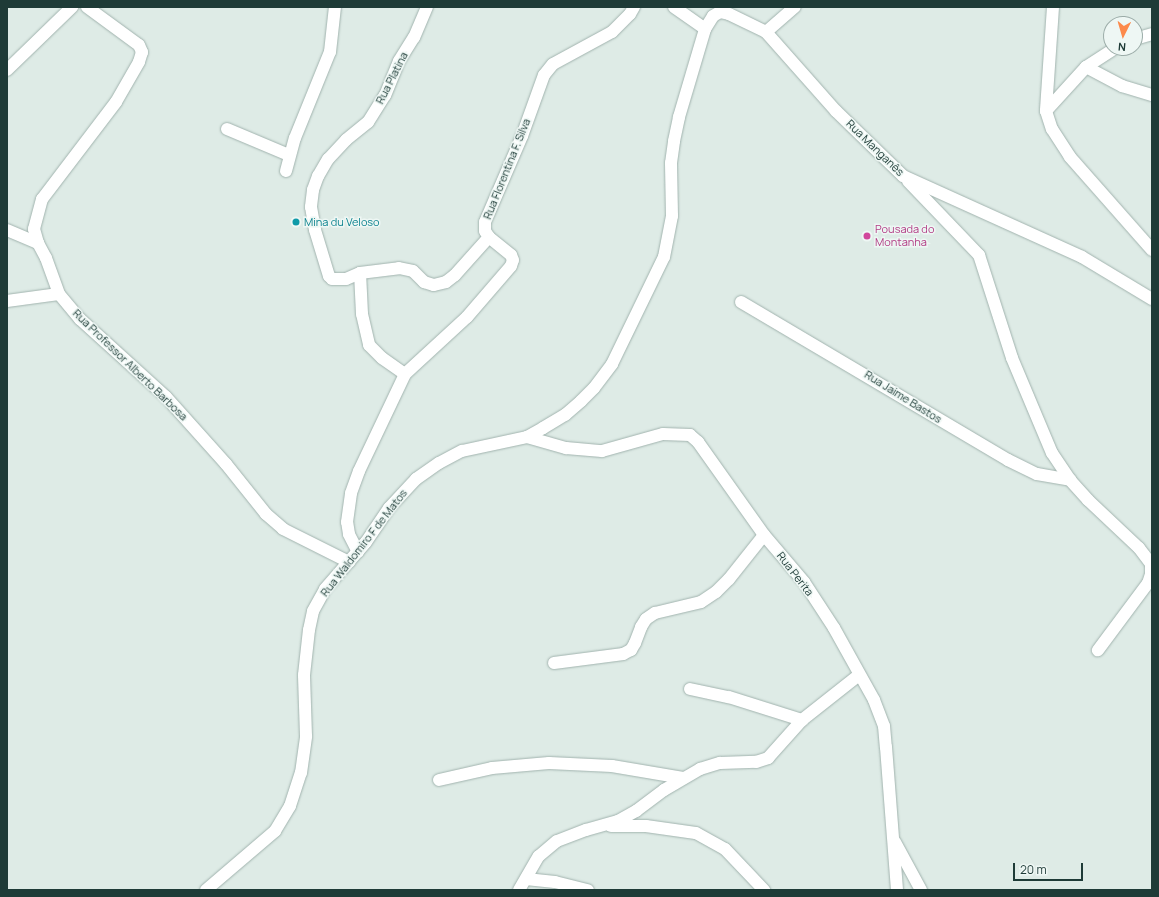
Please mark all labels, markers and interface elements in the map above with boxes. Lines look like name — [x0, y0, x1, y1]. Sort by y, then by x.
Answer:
north arrow — [1103, 16, 1143, 56]
text: N — [1117, 40, 1127, 55]
street label: Rua Platina — [373, 50, 411, 106]
street label: Rua Florentina F. Silva — [481, 117, 533, 221]
street label: Rua Manganês — [843, 117, 907, 179]
place label: Mina du Veloso — [304, 215, 380, 229]
marker: Mina du Veloso — [291, 217, 301, 227]
place label: Pousada do Montanha — [875, 223, 934, 249]
marker: Pousada do Montanha — [862, 231, 872, 241]
street label: Rua Professor Alberto Barbosa — [70, 307, 190, 423]
street label: Rua Jaime Bastos — [862, 368, 944, 426]
street label: Rua Waldomiro F de Matos — [318, 487, 410, 599]
street label: Rua Perita — [774, 550, 816, 598]
scale bar — [1015, 855, 1085, 881]
text: 20 m — [1020, 861, 1047, 878]

